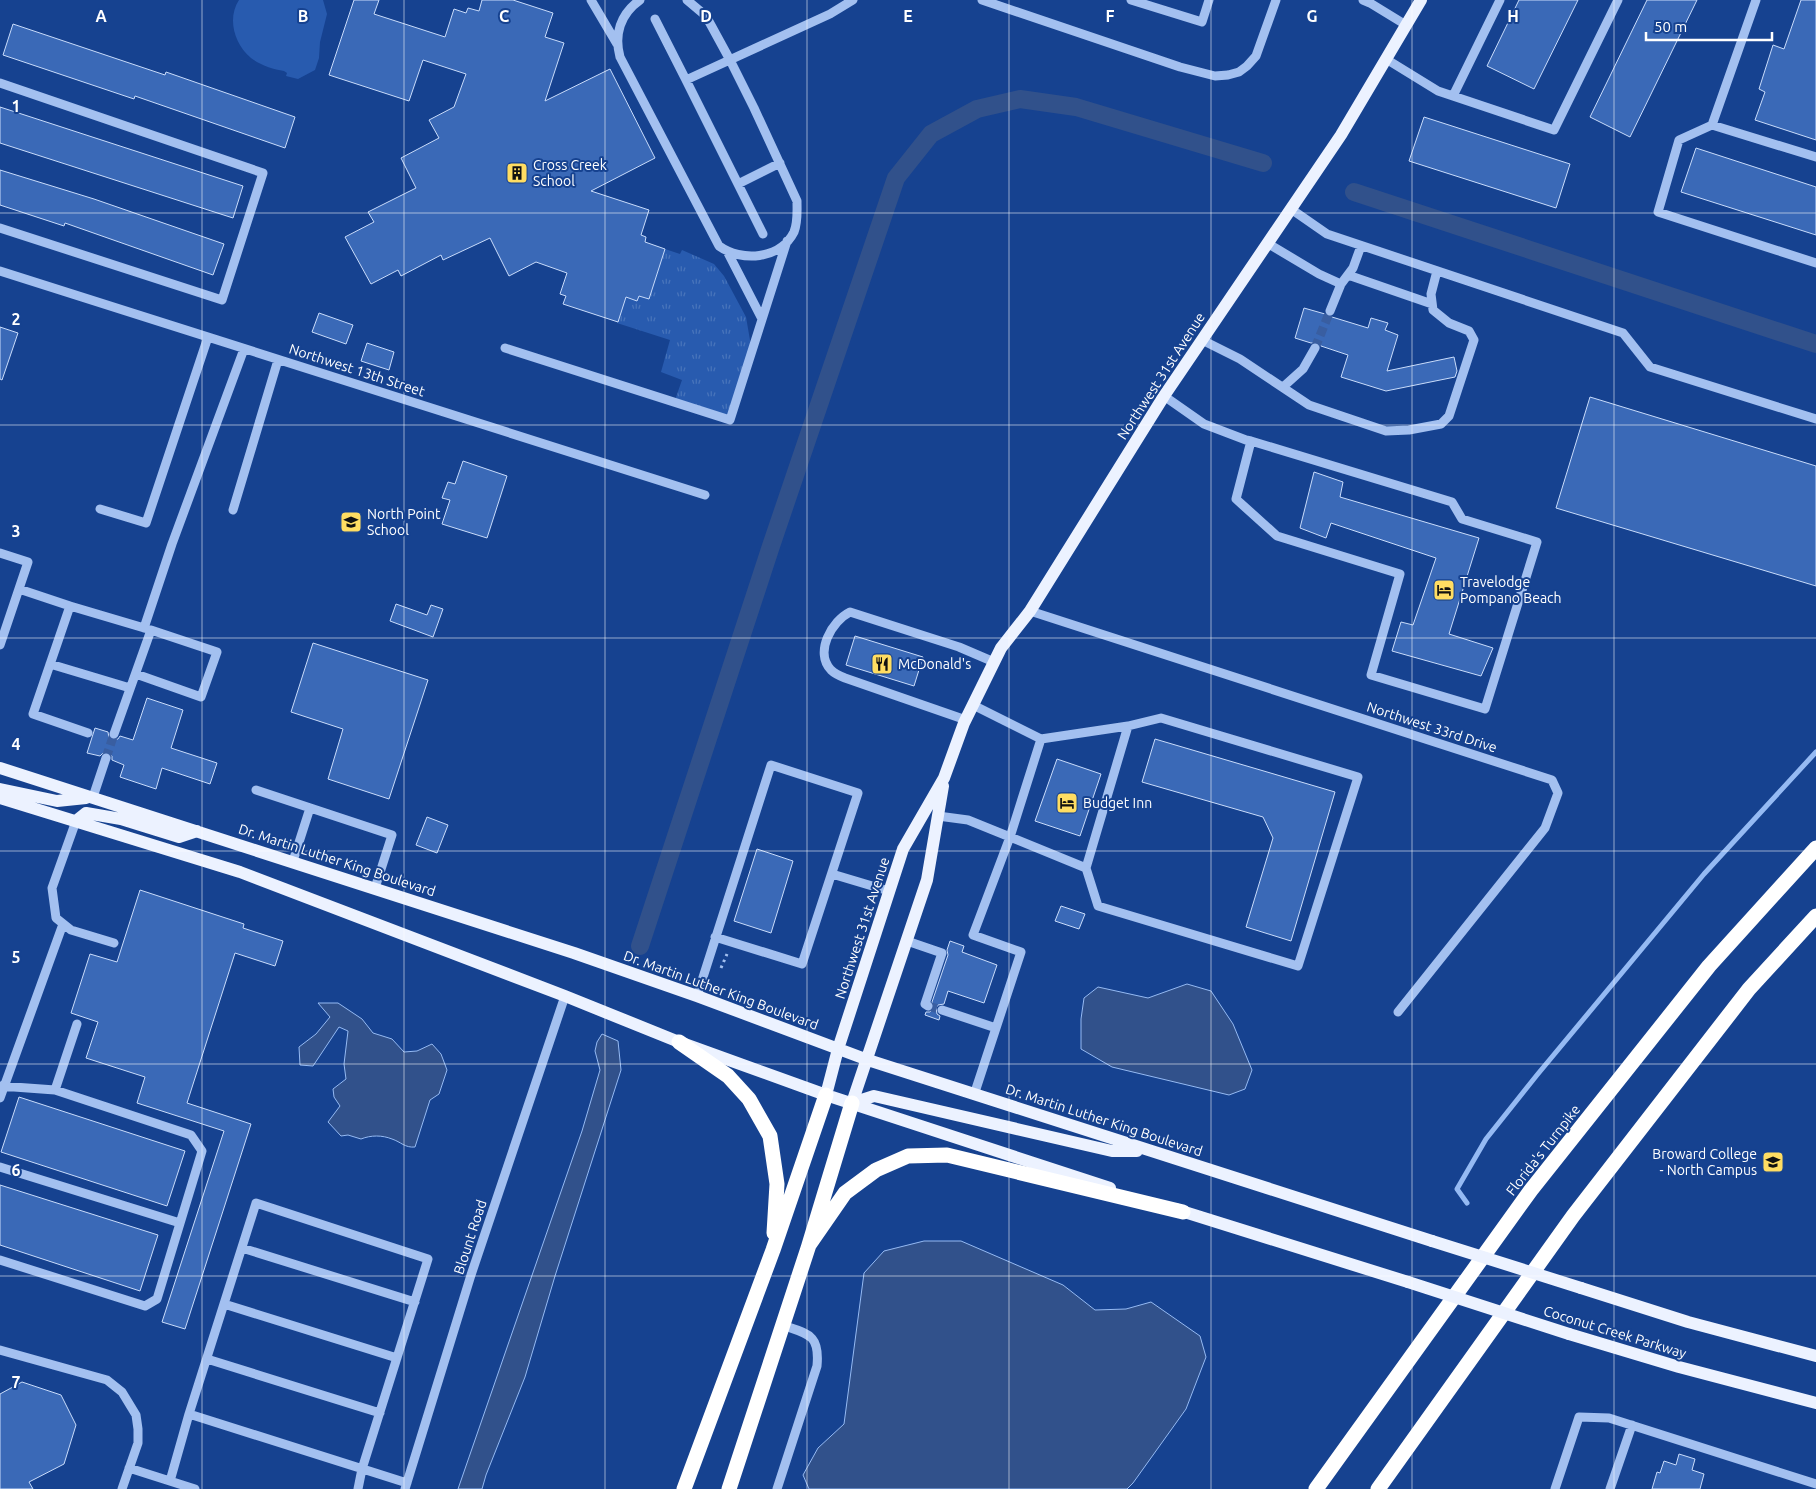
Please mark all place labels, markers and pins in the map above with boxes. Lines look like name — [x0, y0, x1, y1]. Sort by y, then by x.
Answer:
place label: Cross Creek School — [533, 157, 607, 189]
building icon: Cross Creek School — [505, 161, 529, 185]
place label: North Point School — [367, 506, 441, 538]
school or university icon: North Point School — [339, 510, 363, 534]
place label: Travelodge Pompano Beach — [1460, 574, 1562, 606]
hotel icon: Travelodge Pompano Beach — [1432, 578, 1456, 602]
restaurant icon: McDonald's — [870, 652, 894, 676]
place label: McDonald's — [898, 656, 971, 672]
hotel icon: Budget Inn — [1055, 791, 1079, 815]
place label: Budget Inn — [1083, 795, 1152, 811]
place label: Broward College - North Campus — [1652, 1146, 1757, 1178]
school or university icon: Broward College - North Campus — [1761, 1150, 1785, 1174]

